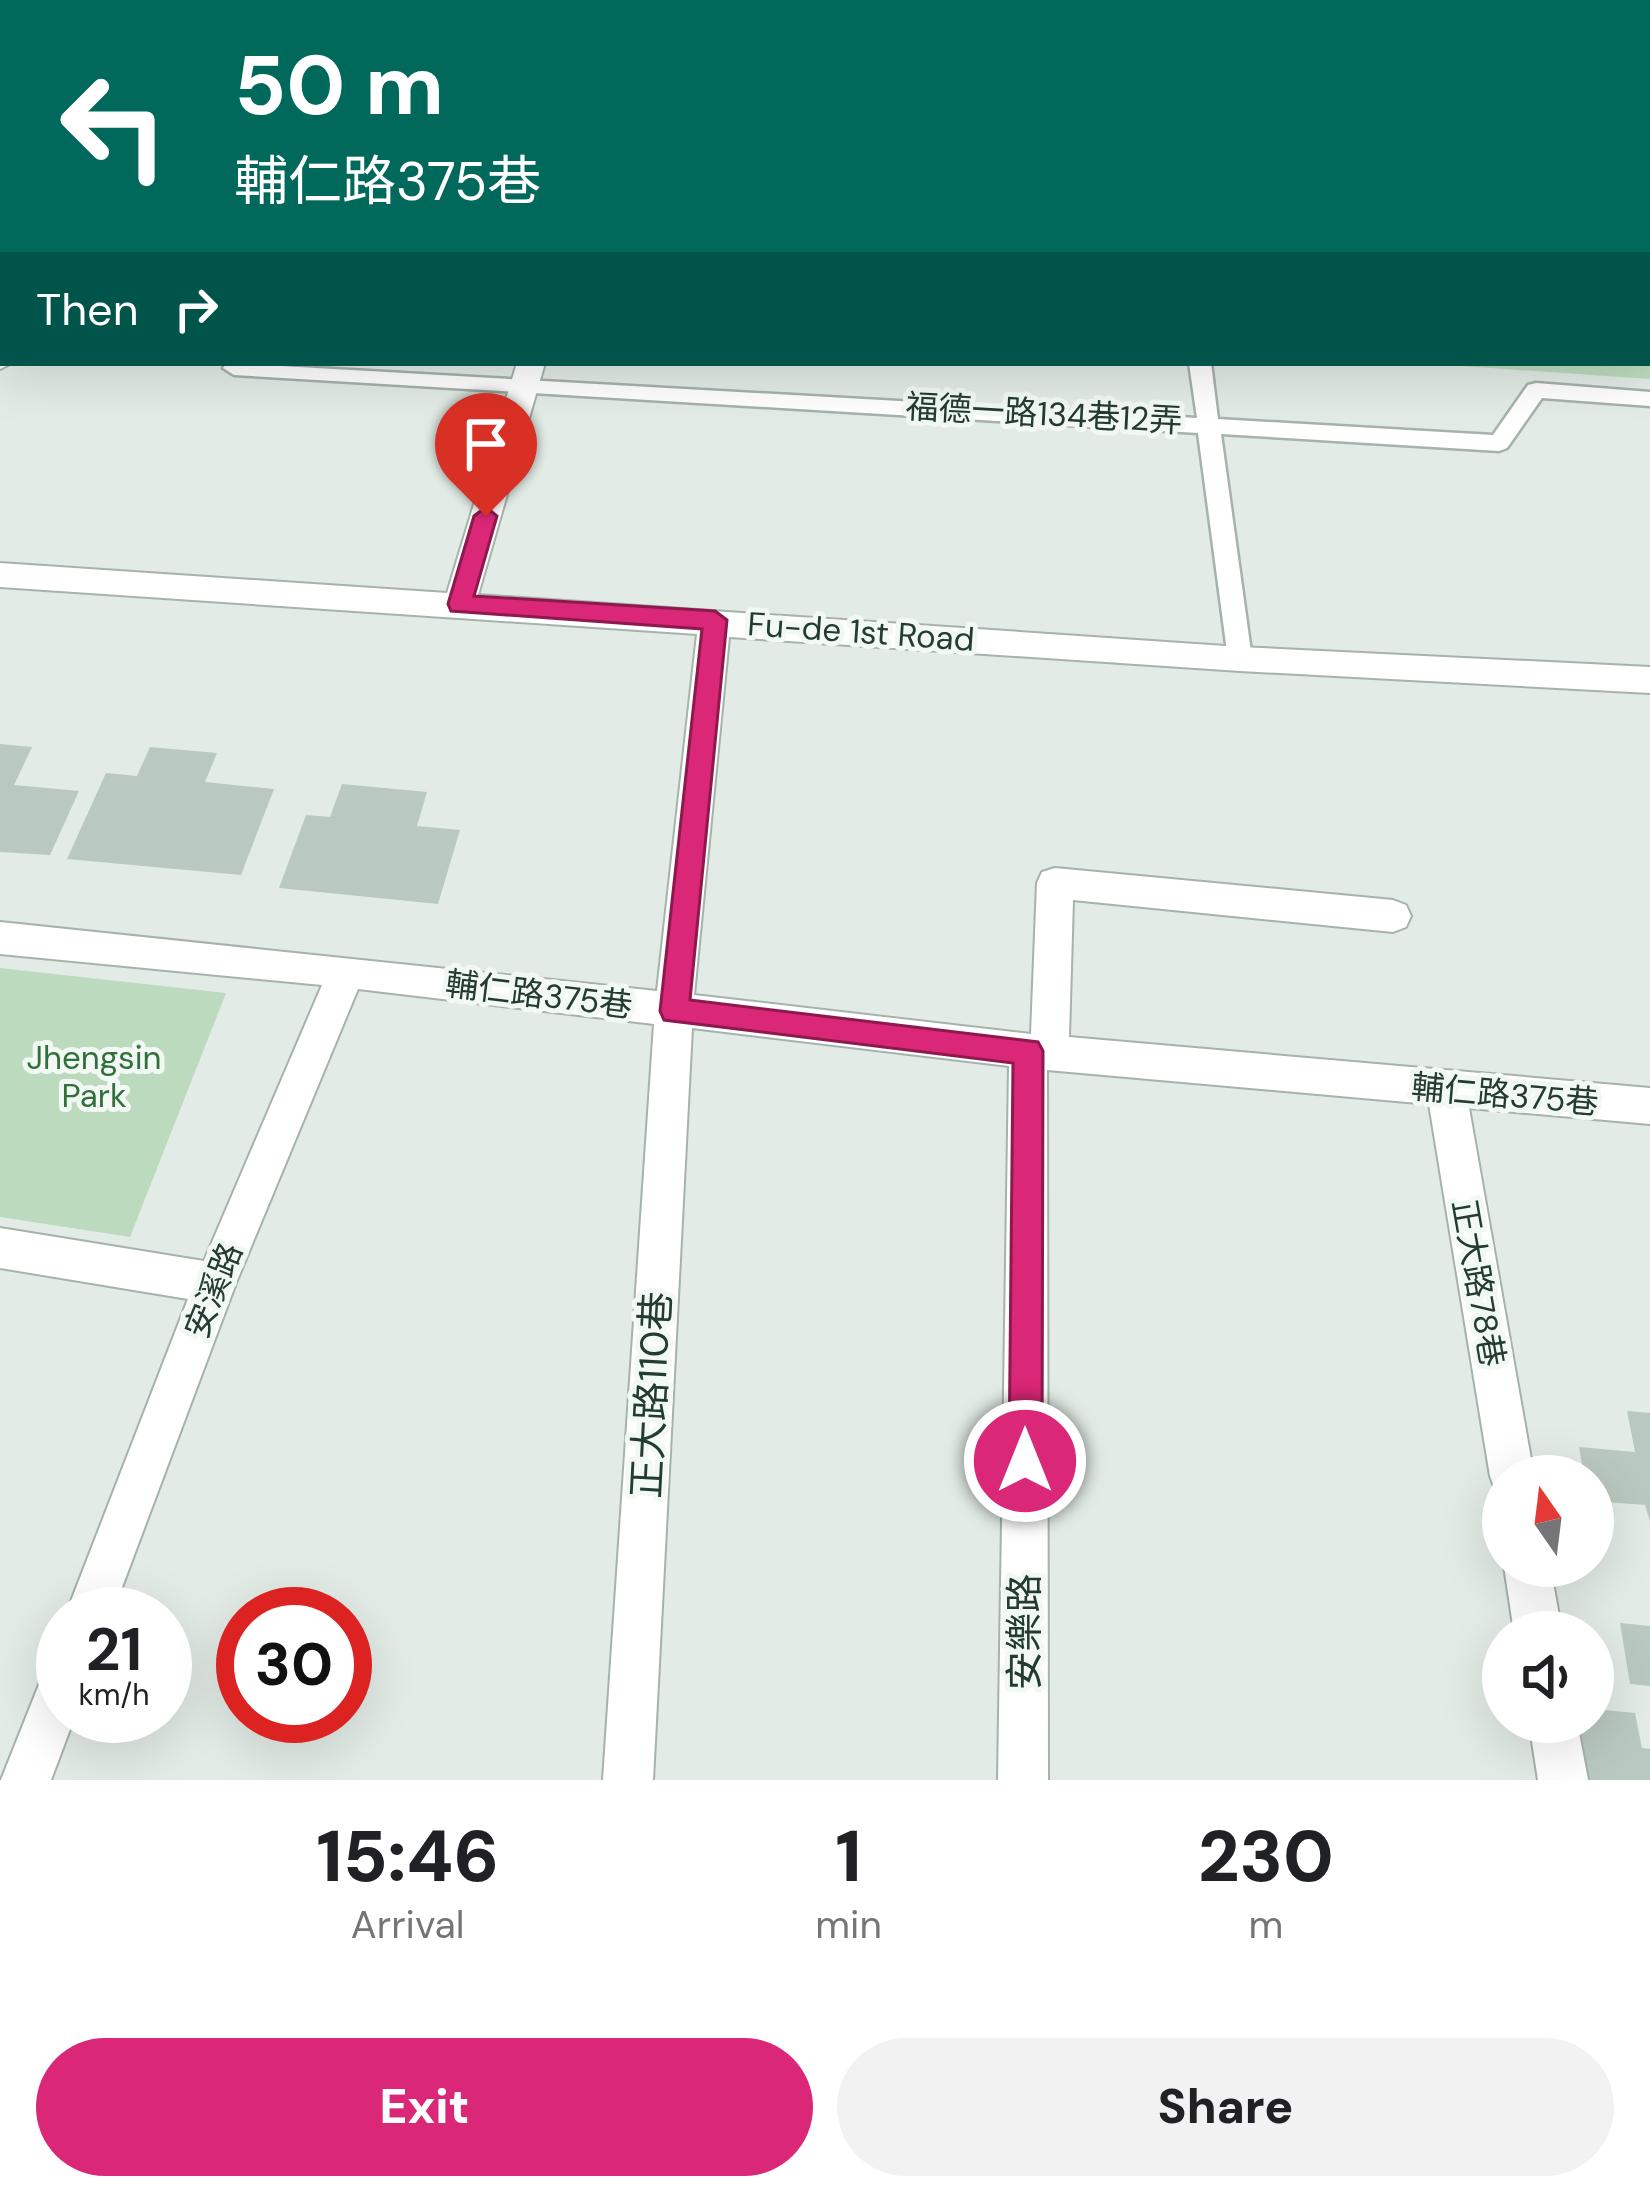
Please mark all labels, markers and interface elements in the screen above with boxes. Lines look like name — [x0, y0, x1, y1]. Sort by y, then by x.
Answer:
text: 50 m — [234, 31, 444, 140]
icon: left — [36, 48, 192, 204]
text: 輔仁路375巷 — [234, 146, 541, 217]
icon: right — [163, 276, 229, 342]
text: Then — [36, 280, 139, 339]
street label: 福德一路134巷12弄 — [904, 385, 1183, 442]
pin — [435, 393, 537, 516]
icon: arrive — [453, 411, 519, 477]
street label: Fu-de 1st Road — [746, 602, 976, 661]
street label: 輔仁路375巷 — [443, 962, 635, 1027]
park label: Jhengsin Park — [26, 1036, 162, 1117]
street label: 輔仁路375巷 — [1410, 1065, 1600, 1124]
street label: 正大路78巷 — [1443, 1196, 1514, 1370]
street label: 安溪路 — [175, 1236, 252, 1344]
street label: 正大路110巷 — [621, 1290, 682, 1500]
position arrow — [962, 1398, 1088, 1524]
north arrow — [1482, 1455, 1614, 1587]
map controls — [1482, 1455, 1614, 1743]
street label: 安樂路 — [999, 1573, 1050, 1691]
speed limit sign: 30 — [216, 1587, 372, 1743]
text: 21 — [86, 1610, 142, 1689]
button: sound — [1482, 1611, 1614, 1743]
text: km/h — [79, 1675, 149, 1714]
text: 15:46 — [316, 1810, 499, 1903]
text: 1 — [835, 1810, 862, 1903]
text: 230 — [1198, 1810, 1334, 1903]
text: Arrival — [351, 1899, 464, 1950]
text: min — [815, 1899, 882, 1950]
text: m — [1249, 1899, 1283, 1950]
button: Exit — [36, 2038, 813, 2176]
button: Share — [837, 2038, 1614, 2176]

